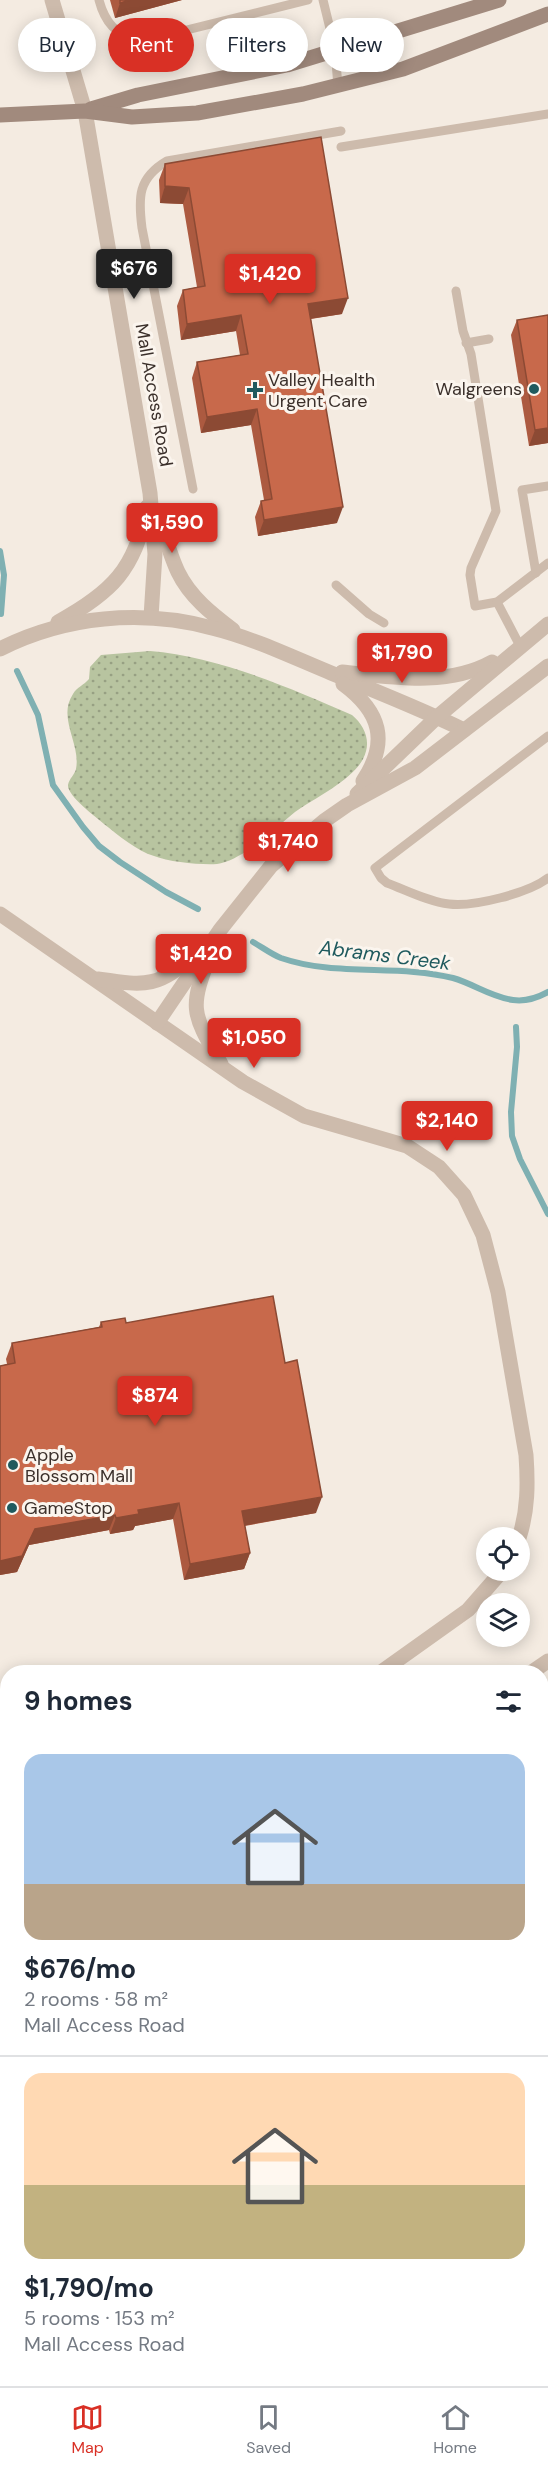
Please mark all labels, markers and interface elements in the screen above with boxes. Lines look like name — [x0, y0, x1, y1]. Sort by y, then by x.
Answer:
chip: Buy — [18, 18, 96, 72]
chip: Rent — [108, 18, 194, 72]
chip: Filters — [206, 18, 308, 72]
chip: New — [320, 18, 404, 72]
pin: $676 — [98, 249, 170, 300]
pin: $1,420 — [221, 254, 319, 305]
text: $676 — [110, 255, 158, 281]
text: $1,420 — [239, 260, 301, 286]
street label: Mall Access Road — [130, 322, 178, 468]
place label: Valley Health Urgent Care — [268, 368, 375, 413]
place label: Walgreens — [435, 377, 522, 401]
marker: Valley Health Urgent Care — [246, 381, 264, 399]
marker: Walgreens — [527, 382, 541, 396]
pin: $1,590 — [123, 503, 221, 554]
text: $1,590 — [140, 509, 204, 535]
pin: $1,790 — [353, 633, 451, 684]
text: $1,790 — [371, 639, 433, 665]
pin: $1,740 — [239, 822, 337, 873]
text: $1,740 — [257, 828, 319, 854]
pin: $1,420 — [152, 934, 250, 985]
water label: Abrams Creek — [317, 934, 453, 976]
text: $1,420 — [170, 940, 232, 966]
pin: $1,050 — [205, 1018, 303, 1069]
text: $1,050 — [222, 1024, 286, 1050]
pin: $2,140 — [398, 1101, 496, 1152]
text: $2,140 — [416, 1107, 478, 1133]
pin: $874 — [119, 1376, 191, 1427]
text: $874 — [131, 1382, 179, 1408]
place label: Apple Blossom Mall — [25, 1443, 133, 1488]
marker: Apple Blossom Mall — [6, 1458, 20, 1472]
place label: GameStop — [24, 1496, 113, 1520]
marker: GameStop — [5, 1501, 19, 1515]
map controls — [476, 1527, 530, 1647]
button: locate — [476, 1527, 530, 1581]
button: layers — [476, 1593, 530, 1647]
text: 9 homes — [24, 1684, 133, 1718]
icon: filters — [492, 1685, 525, 1718]
icon: home — [221, 1793, 329, 1901]
text: $676/mo — [24, 1952, 136, 1986]
text: 2 rooms · 58 m² — [24, 1986, 168, 2012]
text: Mall Access Road — [24, 2012, 185, 2038]
icon: home — [221, 2112, 329, 2220]
text: $1,790/mo — [24, 2271, 154, 2305]
text: 5 rooms · 153 m² — [24, 2305, 175, 2331]
text: Mall Access Road — [24, 2331, 185, 2357]
tab: Map — [71, 2401, 104, 2458]
tab: Saved — [246, 2401, 291, 2458]
tab: Home — [433, 2401, 477, 2458]

